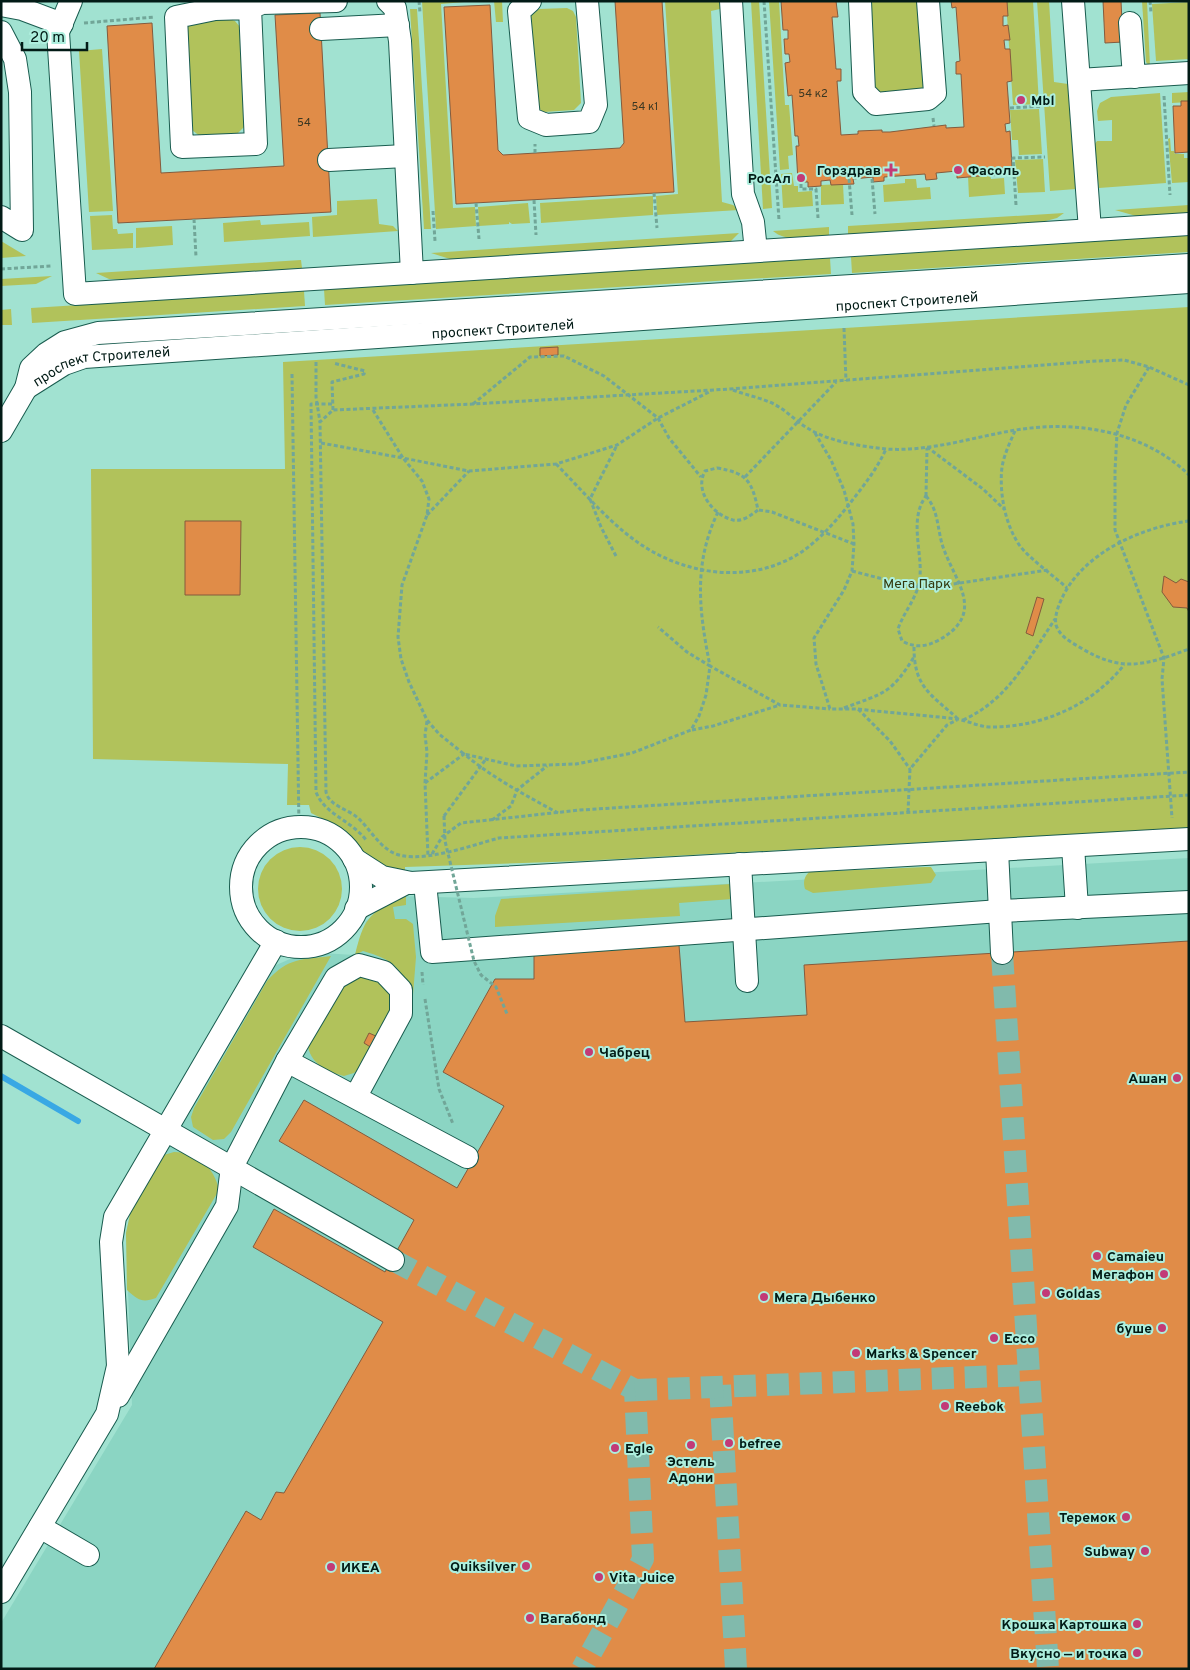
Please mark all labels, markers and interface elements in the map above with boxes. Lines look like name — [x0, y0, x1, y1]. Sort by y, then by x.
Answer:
scale bar — [22, 20, 88, 52]
text: 20 m — [30, 29, 65, 48]
house number: 54 к2 — [798, 87, 828, 101]
place label: Mbl — [1031, 93, 1055, 110]
marker: Mbl — [1015, 94, 1027, 106]
house number: 54 к1 — [632, 100, 658, 114]
house number: 54 — [297, 116, 311, 130]
place label: Горздрав — [817, 163, 881, 180]
place label: Фасоль — [968, 163, 1019, 180]
marker: Горздрав — [885, 164, 897, 176]
marker: Фасоль — [952, 164, 964, 176]
place label: РосАл — [748, 171, 791, 188]
marker: РосАл — [795, 172, 807, 184]
street label: проспект Строителей — [835, 289, 979, 316]
street label: проспект Строителей — [431, 317, 575, 343]
street label: проспект Строителей — [30, 344, 171, 391]
park label: Мега Парк — [883, 576, 951, 593]
place label: Чабрец — [599, 1045, 650, 1062]
marker: Чабрец — [583, 1046, 595, 1058]
place label: Ашан — [1128, 1071, 1167, 1088]
marker: Ашан — [1171, 1072, 1183, 1084]
place label: Camaieu — [1107, 1249, 1164, 1266]
marker: Camaieu — [1091, 1250, 1103, 1262]
place label: Мегафон — [1092, 1267, 1154, 1284]
marker: Мегафон — [1158, 1268, 1170, 1280]
place label: Goldas — [1056, 1286, 1100, 1303]
marker: Goldas — [1040, 1287, 1052, 1299]
place label: Мега Дыбенко — [774, 1290, 876, 1307]
marker: Мега Дыбенко — [758, 1291, 770, 1303]
place label: буше — [1117, 1321, 1152, 1338]
marker: буше — [1156, 1322, 1168, 1334]
place label: Ecco — [1004, 1331, 1035, 1348]
marker: Ecco — [988, 1332, 1000, 1344]
place label: Marks & Spencer — [866, 1346, 977, 1363]
marker: Marks & Spencer — [850, 1347, 862, 1359]
place label: Reebok — [955, 1399, 1004, 1416]
marker: Reebok — [939, 1400, 951, 1412]
place label: befree — [739, 1436, 781, 1453]
marker: befree — [723, 1437, 735, 1449]
marker: Эстель Адони — [685, 1439, 697, 1451]
place label: Egle — [625, 1441, 653, 1458]
marker: Egle — [609, 1442, 621, 1454]
place label: Эстель Адони — [667, 1454, 715, 1487]
place label: Теремок — [1059, 1510, 1116, 1527]
marker: Теремок — [1120, 1511, 1132, 1523]
place label: Subway — [1084, 1544, 1135, 1561]
marker: Subway — [1139, 1545, 1151, 1557]
place label: Quiksilver — [450, 1559, 516, 1576]
place label: ИКЕА — [341, 1560, 380, 1577]
marker: Quiksilver — [520, 1560, 532, 1572]
marker: ИКЕА — [325, 1561, 337, 1573]
place label: Vita Juice — [609, 1570, 675, 1587]
marker: Vita Juice — [593, 1571, 605, 1583]
place label: Вагабонд — [540, 1611, 606, 1628]
marker: Вагабонд — [524, 1612, 536, 1624]
place label: Крошка Картошка — [1002, 1617, 1127, 1634]
marker: Крошка Картошка — [1131, 1618, 1143, 1630]
place label: Вкусно — и точка — [1010, 1646, 1127, 1663]
marker: Вкусно — и точка — [1131, 1647, 1143, 1659]

